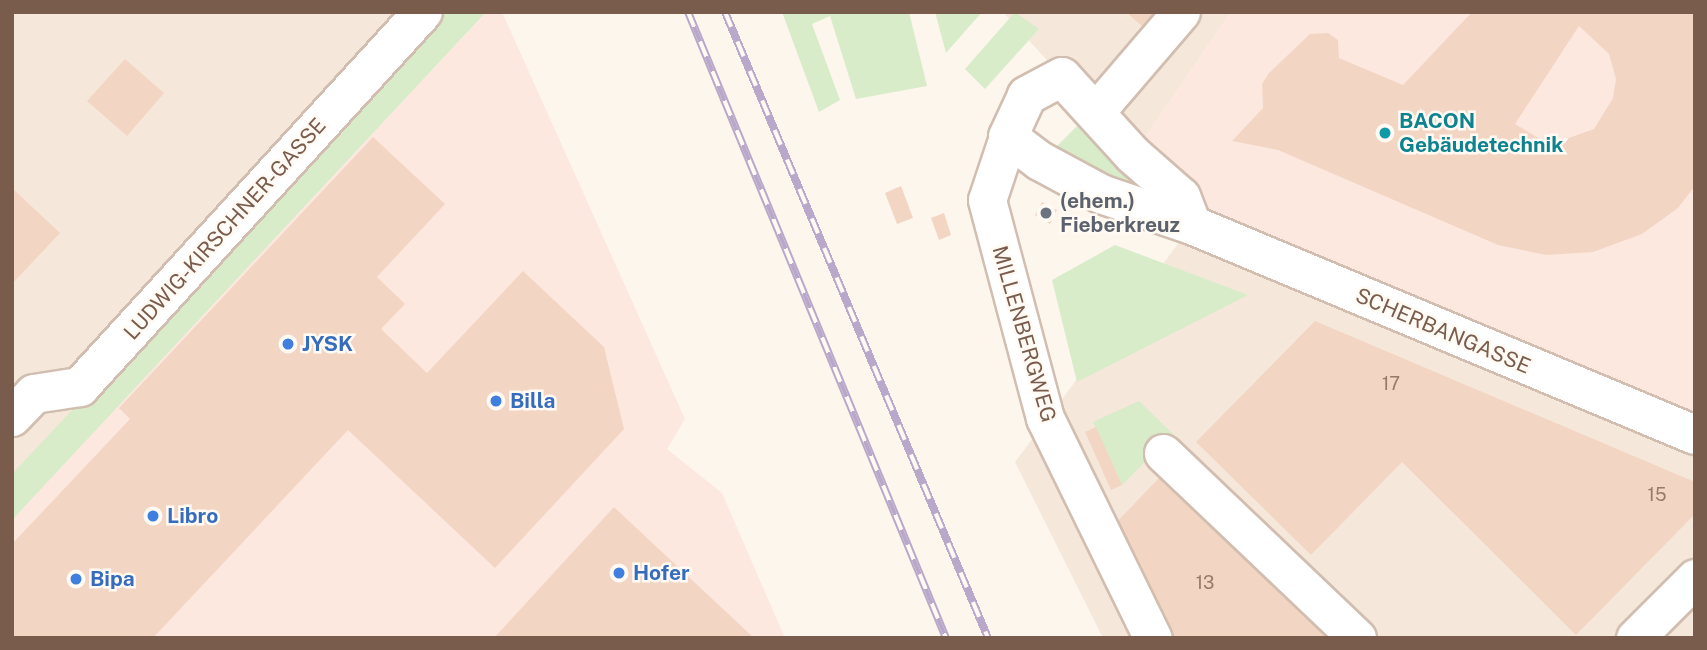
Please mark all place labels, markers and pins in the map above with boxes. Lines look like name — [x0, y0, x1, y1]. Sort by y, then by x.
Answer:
place label: BACON Gebäudetechnik — [1399, 108, 1563, 158]
marker: BACON Gebäudetechnik — [1377, 125, 1393, 141]
place label: (ehem.) Fieberkreuz — [1060, 188, 1180, 238]
marker: (ehem.) Fieberkreuz — [1038, 205, 1054, 221]
place label: JYSK — [302, 331, 353, 357]
marker: JYSK — [280, 336, 296, 352]
place label: Billa — [510, 388, 555, 414]
marker: Billa — [488, 393, 504, 409]
place label: Libro — [167, 503, 218, 529]
marker: Libro — [145, 508, 161, 524]
place label: Hofer — [633, 560, 690, 586]
marker: Hofer — [611, 565, 627, 581]
place label: Bipa — [90, 566, 135, 592]
marker: Bipa — [68, 571, 84, 587]

